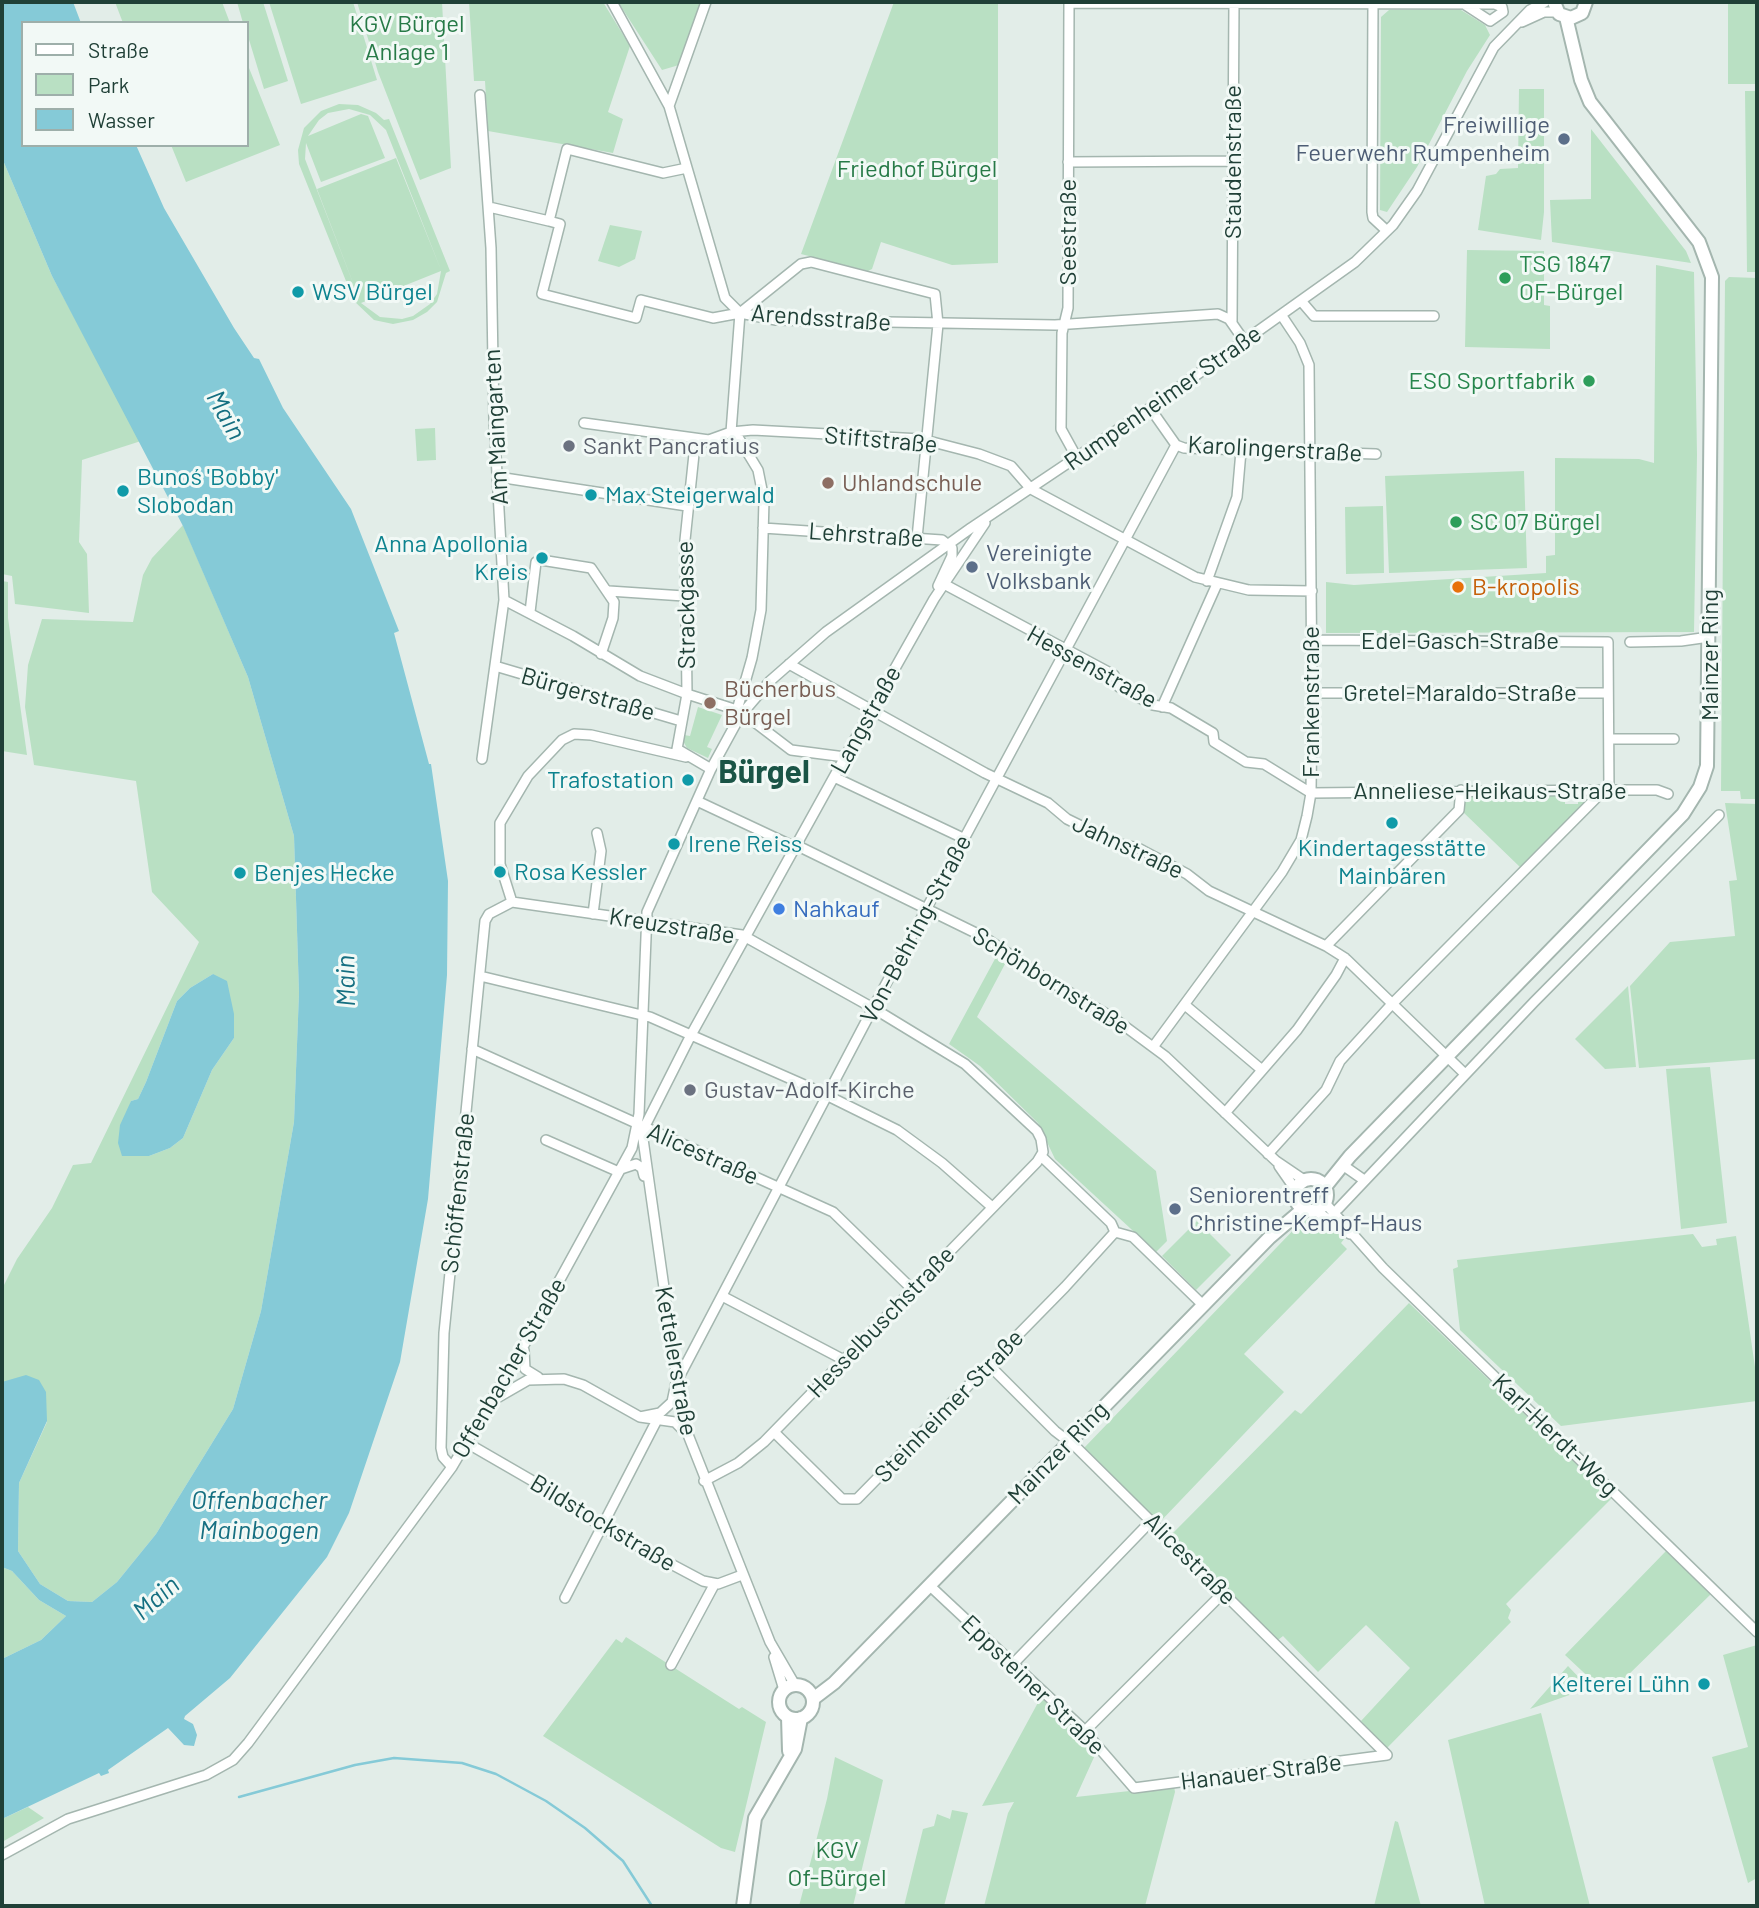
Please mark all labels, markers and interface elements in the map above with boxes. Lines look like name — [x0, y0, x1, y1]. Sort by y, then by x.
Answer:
park label: KGV Bürgel Anlage 1 — [349, 10, 465, 66]
legend — [21, 21, 248, 147]
text: Straße — [88, 37, 149, 62]
text: Park — [88, 72, 129, 97]
street label: Staudenstraße — [1219, 85, 1247, 239]
text: Wasser — [88, 107, 155, 132]
place label: Freiwillige Feuerwehr Rumpenheim — [1296, 111, 1550, 167]
marker: Freiwillige Feuerwehr Rumpenheim — [1556, 131, 1572, 147]
park label: Friedhof Bürgel — [837, 155, 997, 183]
street label: Seestraße — [1054, 179, 1082, 285]
place label: TSG 1847 OF-Bürgel — [1519, 250, 1623, 306]
marker: TSG 1847 OF-Bürgel — [1497, 270, 1513, 286]
place label: WSV Bürgel — [312, 278, 433, 306]
marker: WSV Bürgel — [290, 284, 306, 300]
street label: Arendsstraße — [750, 299, 892, 337]
street label: Rumpenheimer Straße — [1059, 319, 1267, 477]
street label: Am Maingarten — [478, 348, 514, 506]
place label: ESO Sportfabrik — [1408, 367, 1575, 395]
marker: ESO Sportfabrik — [1581, 373, 1597, 389]
water label: Main — [200, 385, 252, 445]
street label: Stiftstraße — [823, 421, 939, 459]
street label: Karolingerstraße — [1187, 430, 1363, 468]
place label: Sankt Pancratius — [583, 432, 759, 460]
marker: Sankt Pancratius — [561, 438, 577, 454]
place label: Bunoś 'Bobby' Slobodan — [137, 463, 278, 519]
place label: Uhlandschule — [842, 469, 982, 497]
marker: Uhlandschule — [820, 475, 836, 491]
place label: Max Steigerwald — [605, 481, 775, 509]
marker: Bunoś 'Bobby' Slobodan — [115, 483, 131, 499]
marker: Max Steigerwald — [583, 487, 599, 503]
place label: SC 07 Bürgel — [1470, 508, 1600, 536]
marker: SC 07 Bürgel — [1448, 514, 1464, 530]
street label: Lehrstraße — [807, 517, 925, 553]
place label: Anna Apollonia Kreis — [374, 530, 528, 586]
place label: Vereinigte Volksbank — [986, 539, 1092, 595]
street label: Strackgasse — [670, 541, 702, 669]
marker: Anna Apollonia Kreis — [534, 550, 550, 566]
marker: Vereinigte Volksbank — [964, 559, 980, 575]
place label: B-kropolis — [1472, 573, 1580, 601]
marker: B-kropolis — [1450, 579, 1466, 595]
street label: Mainzer Ring — [1696, 589, 1724, 721]
street label: Hessenstraße — [1022, 619, 1162, 715]
street label: Frankenstraße — [1297, 626, 1325, 778]
street label: Edel-Gasch-Straße — [1361, 627, 1559, 655]
street label: Bürgerstraße — [518, 661, 658, 727]
street label: Langstraße — [825, 661, 907, 779]
place label: Bücherbus Bürgel — [724, 675, 836, 731]
street label: Gretel-Maraldo-Straße — [1343, 679, 1577, 707]
marker: Bücherbus Bürgel — [702, 695, 718, 711]
district label: Bürgel — [718, 753, 810, 791]
place label: Trafostation — [547, 766, 674, 794]
marker: Trafostation — [680, 772, 696, 788]
street label: Anneliese-Heikaus-Straße — [1353, 777, 1627, 805]
street label: Jahnstraße — [1068, 809, 1188, 885]
marker: Kindertagesstätte Mainbären — [1384, 815, 1400, 831]
place label: Irene Reiss — [688, 830, 802, 858]
street label: Von-Behring-Straße — [854, 830, 978, 1028]
place label: Kindertagesstätte Mainbären — [1298, 834, 1486, 890]
marker: Irene Reiss — [666, 836, 682, 852]
place label: Rosa Kessler — [514, 858, 647, 886]
place label: Benjes Hecke — [254, 859, 395, 887]
marker: Rosa Kessler — [492, 864, 508, 880]
marker: Benjes Hecke — [232, 865, 248, 881]
place label: Nahkauf — [793, 895, 880, 923]
marker: Nahkauf — [771, 901, 787, 917]
street label: Kreuzstraße — [607, 902, 737, 950]
street label: Schönbornstraße — [967, 921, 1135, 1041]
water label: Main — [330, 955, 362, 1007]
place label: Gustav-Adolf-Kirche — [704, 1076, 915, 1104]
marker: Gustav-Adolf-Kirche — [682, 1082, 698, 1098]
street label: Schöffenstraße — [435, 1111, 481, 1275]
street label: Alicestraße — [643, 1117, 763, 1191]
place label: Seniorentreff Christine-Kempf-Haus — [1189, 1181, 1422, 1237]
marker: Seniorentreff Christine-Kempf-Haus — [1167, 1201, 1183, 1217]
street label: Hesselbuschstraße — [801, 1240, 961, 1404]
street label: Offenbacher Straße — [446, 1273, 572, 1463]
street label: Kettelerstraße — [649, 1284, 703, 1438]
street label: Steinheimer Straße — [869, 1323, 1029, 1489]
street label: Karl-Herdt-Weg — [1486, 1368, 1624, 1502]
street label: Mainzer Ring — [1002, 1395, 1114, 1511]
street label: Bildstockstraße — [525, 1468, 681, 1578]
water label: Offenbacher Mainbogen — [191, 1484, 327, 1546]
street label: Alicestraße — [1138, 1507, 1242, 1611]
water label: Main — [126, 1569, 186, 1627]
street label: Eppsteiner Straße — [955, 1609, 1111, 1761]
place label: Kelterei Lühn — [1551, 1670, 1690, 1698]
marker: Kelterei Lühn — [1696, 1676, 1712, 1692]
street label: Hanauer Straße — [1179, 1748, 1343, 1796]
park label: KGV Of-Bürgel — [787, 1836, 887, 1892]

